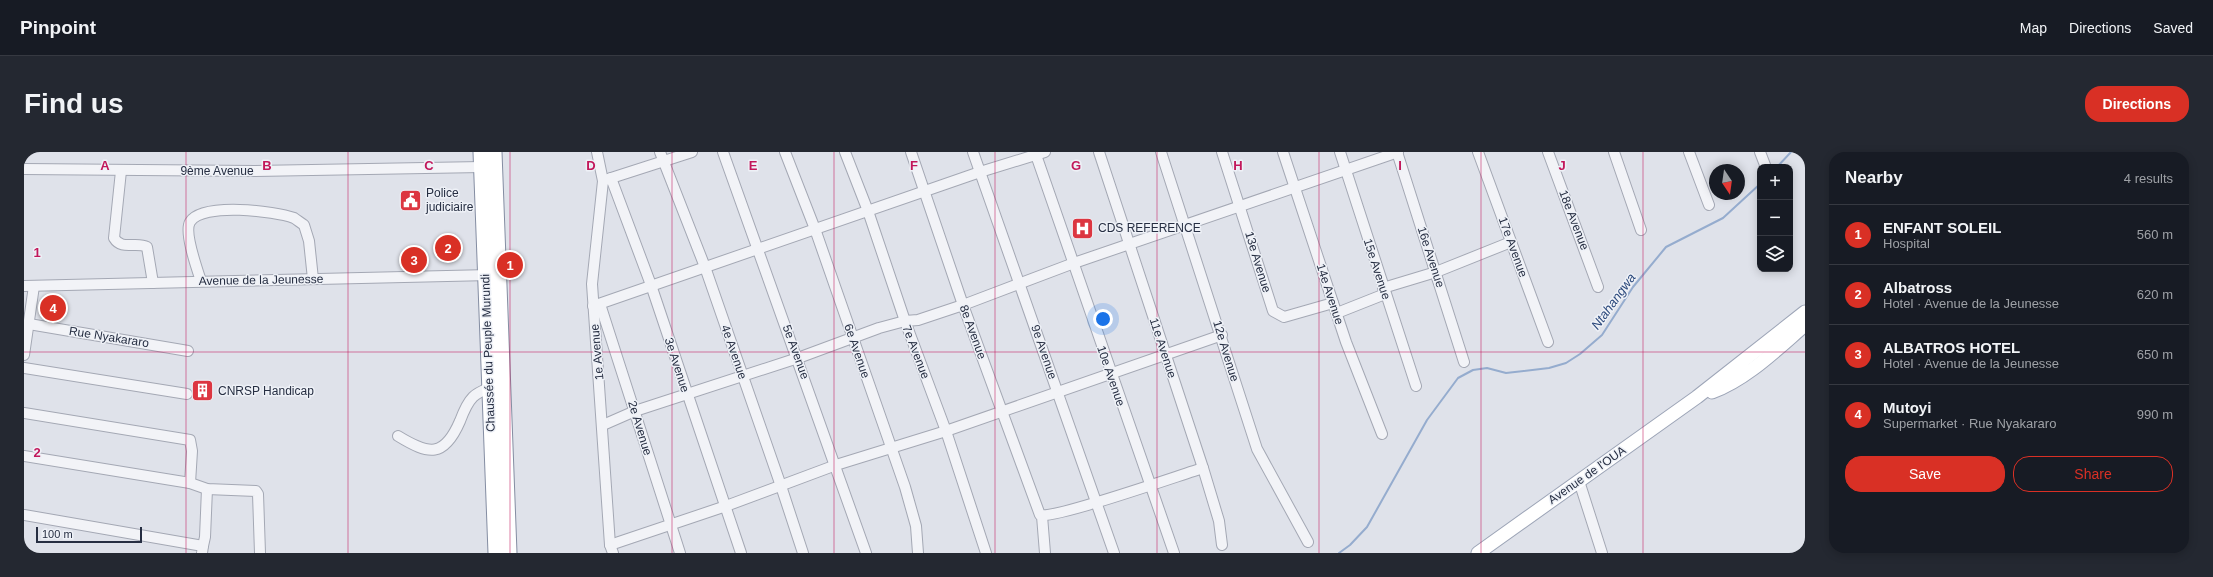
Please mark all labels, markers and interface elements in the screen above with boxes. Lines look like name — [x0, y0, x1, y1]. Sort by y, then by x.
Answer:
text: Pinpoint — [20, 17, 96, 38]
text: Map — [2020, 20, 2047, 36]
text: Directions — [2069, 20, 2131, 36]
text: Saved — [2153, 20, 2193, 36]
button: Directions — [2085, 86, 2189, 122]
text: Find us — [24, 88, 124, 119]
text: A — [100, 158, 110, 173]
text: B — [262, 158, 272, 173]
text: C — [424, 158, 434, 173]
text: D — [586, 158, 596, 173]
text: E — [749, 158, 758, 173]
text: F — [910, 158, 918, 173]
text: G — [1071, 158, 1081, 173]
text: H — [1233, 158, 1243, 173]
text: I — [1398, 158, 1402, 173]
text: J — [1558, 158, 1566, 173]
street label: 9ème Avenue — [180, 164, 254, 178]
north arrow — [1709, 164, 1745, 200]
map controls — [1757, 164, 1793, 272]
button: + — [1757, 164, 1793, 200]
text: Nearby — [1845, 168, 1903, 187]
text: 4 results — [2124, 171, 2173, 186]
place label: Police judiciaire — [425, 186, 474, 214]
public building icon: Police judiciaire — [397, 187, 423, 213]
street label: 18e Avenue — [1556, 188, 1592, 252]
button: − — [1757, 200, 1793, 236]
hospital icon: CDS REFERENCE — [1070, 215, 1096, 241]
street label: 17e Avenue — [1496, 215, 1530, 279]
text: ENFANT SOLEIL — [1883, 219, 2001, 236]
place label: CDS REFERENCE — [1098, 221, 1201, 235]
street label: 16e Avenue — [1415, 225, 1448, 290]
text: 1 — [1854, 227, 1862, 242]
text: 560 m — [2137, 227, 2173, 242]
street label: 13e Avenue — [1242, 230, 1274, 295]
pin: 2 — [435, 233, 461, 263]
button: layers — [1757, 236, 1793, 272]
text: Hospital — [1883, 236, 1930, 251]
street label: 15e Avenue — [1361, 237, 1394, 302]
text: 1 — [33, 245, 41, 260]
pin: 3 — [401, 245, 427, 275]
pin: 1 — [497, 250, 523, 280]
street label: 14e Avenue — [1314, 262, 1347, 327]
water label: Ntahangwa — [1588, 270, 1639, 332]
street label: Avenue de la Jeunesse — [199, 272, 324, 288]
street label: Chaussée du Peuple Murundi — [478, 274, 498, 432]
text: Albatross — [1883, 279, 1952, 296]
text: 2 — [1854, 287, 1862, 302]
text: 620 m — [2137, 287, 2173, 302]
pin: 4 — [40, 293, 66, 323]
text: Hotel · Avenue de la Jeunesse — [1883, 296, 2059, 311]
street label: 8e Avenue — [957, 303, 989, 361]
your location — [1093, 309, 1113, 329]
street label: 11e Avenue — [1147, 316, 1179, 380]
street label: 12e Avenue — [1210, 319, 1242, 384]
street label: 6e Avenue — [841, 322, 873, 380]
street label: 1e Avenue — [588, 323, 606, 381]
street label: 4e Avenue — [718, 323, 750, 381]
street label: 5e Avenue — [780, 323, 812, 381]
street label: 7e Avenue — [899, 323, 933, 381]
street label: 9e Avenue — [1028, 323, 1060, 381]
street label: Rue Nyakararo — [68, 324, 150, 350]
street label: 3e Avenue — [662, 336, 692, 394]
text: ALBATROS HOTEL — [1883, 339, 2020, 356]
street label: 10e Avenue — [1094, 344, 1128, 408]
text: 3 — [1854, 347, 1862, 362]
text: 650 m — [2137, 347, 2173, 362]
text: Hotel · Avenue de la Jeunesse — [1883, 356, 2059, 371]
building icon: CNRSP Handicap — [190, 378, 216, 404]
place label: CNRSP Handicap — [218, 384, 314, 398]
street label: 2e Avenue — [625, 399, 655, 457]
text: Mutoyi — [1883, 399, 1931, 416]
text: 4 — [1854, 407, 1862, 422]
text: 990 m — [2137, 407, 2173, 422]
text: Supermarket · Rue Nyakararo — [1883, 416, 2056, 431]
street label: Avenue de l'OUA — [1546, 443, 1628, 507]
text: 2 — [33, 445, 41, 460]
button: Save — [1845, 456, 2005, 492]
button: Share — [2013, 456, 2173, 492]
scale bar — [36, 525, 142, 544]
text: 100 m — [42, 528, 73, 540]

